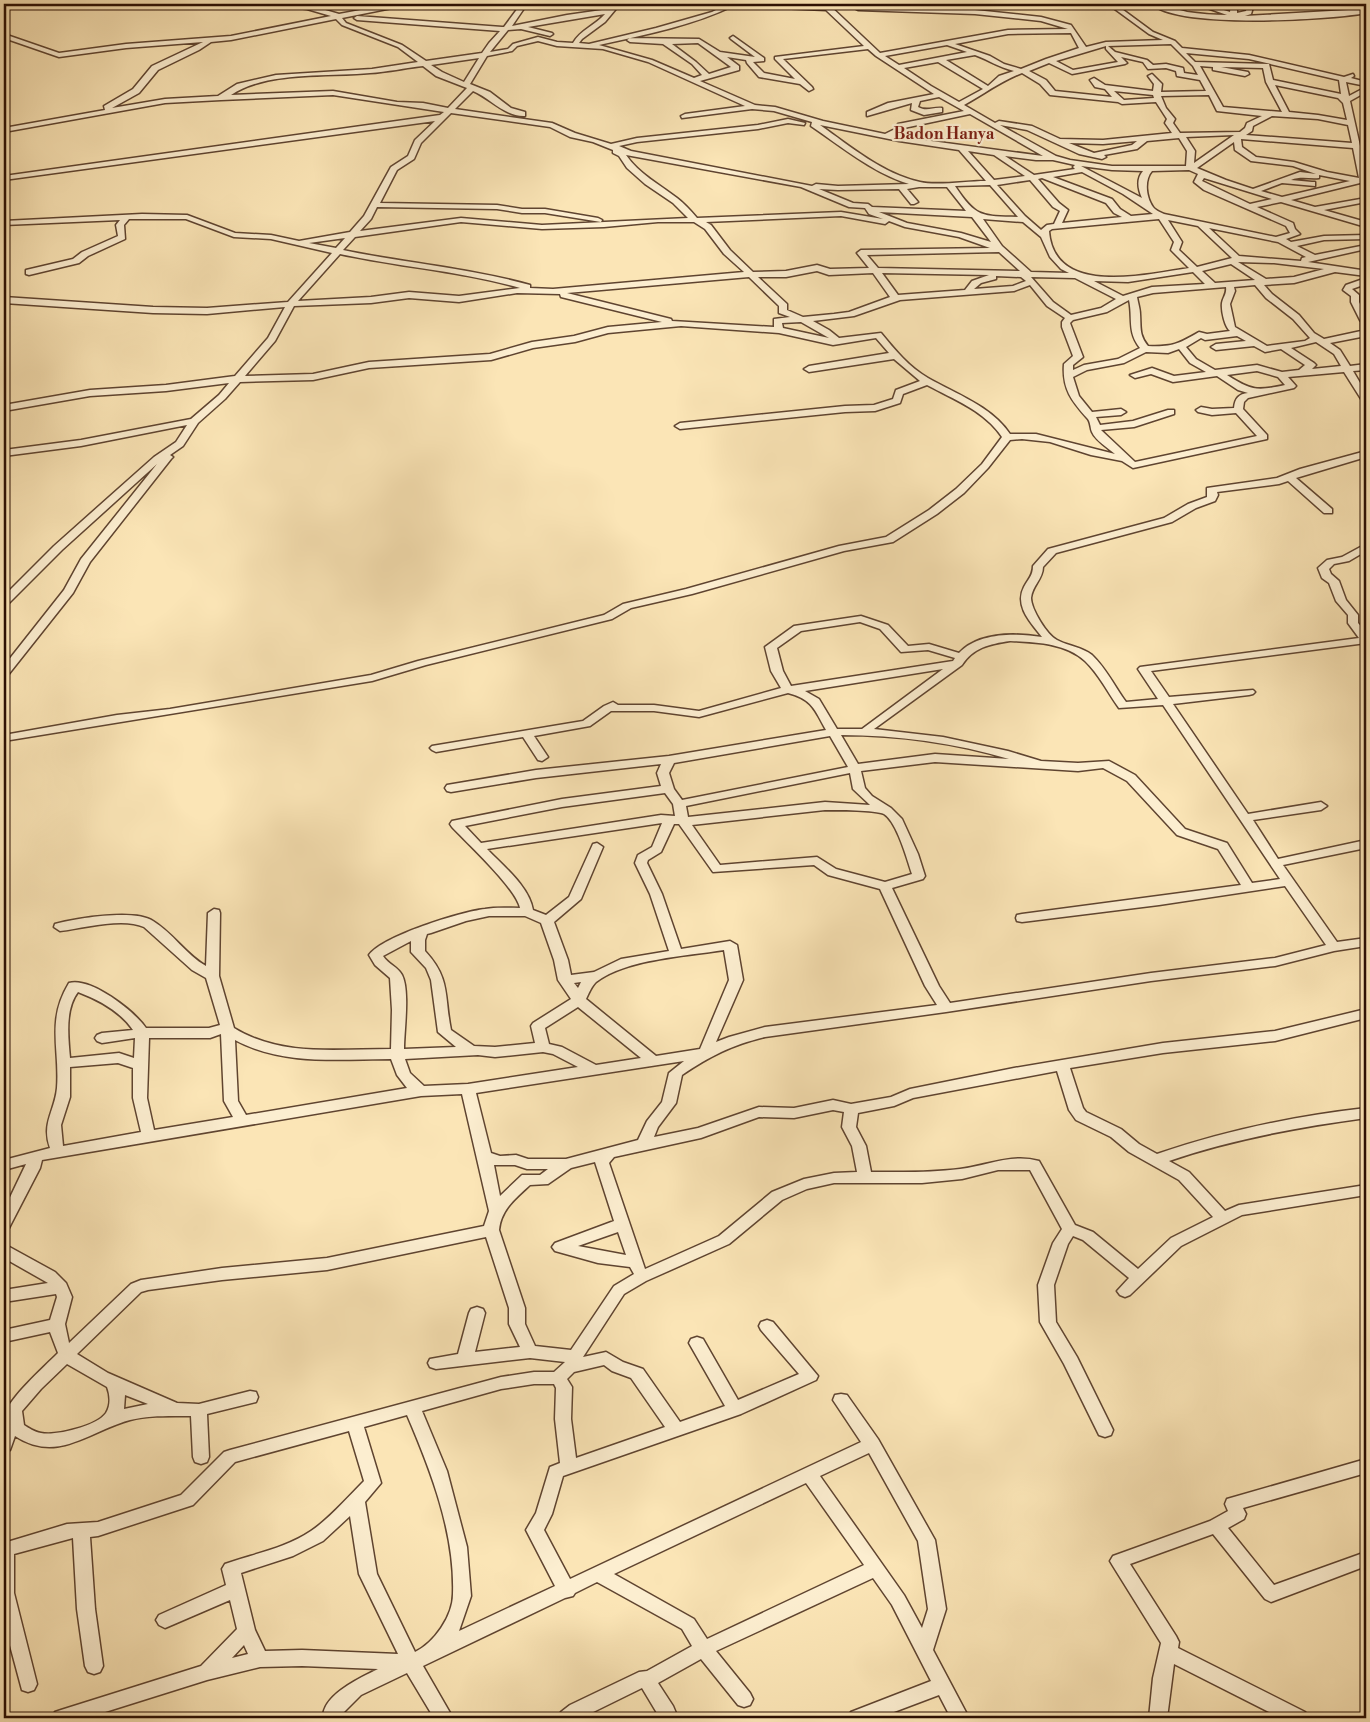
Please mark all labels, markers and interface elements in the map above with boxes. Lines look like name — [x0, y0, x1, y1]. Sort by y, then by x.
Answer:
district label: Badon Hanya — [894, 124, 995, 144]

